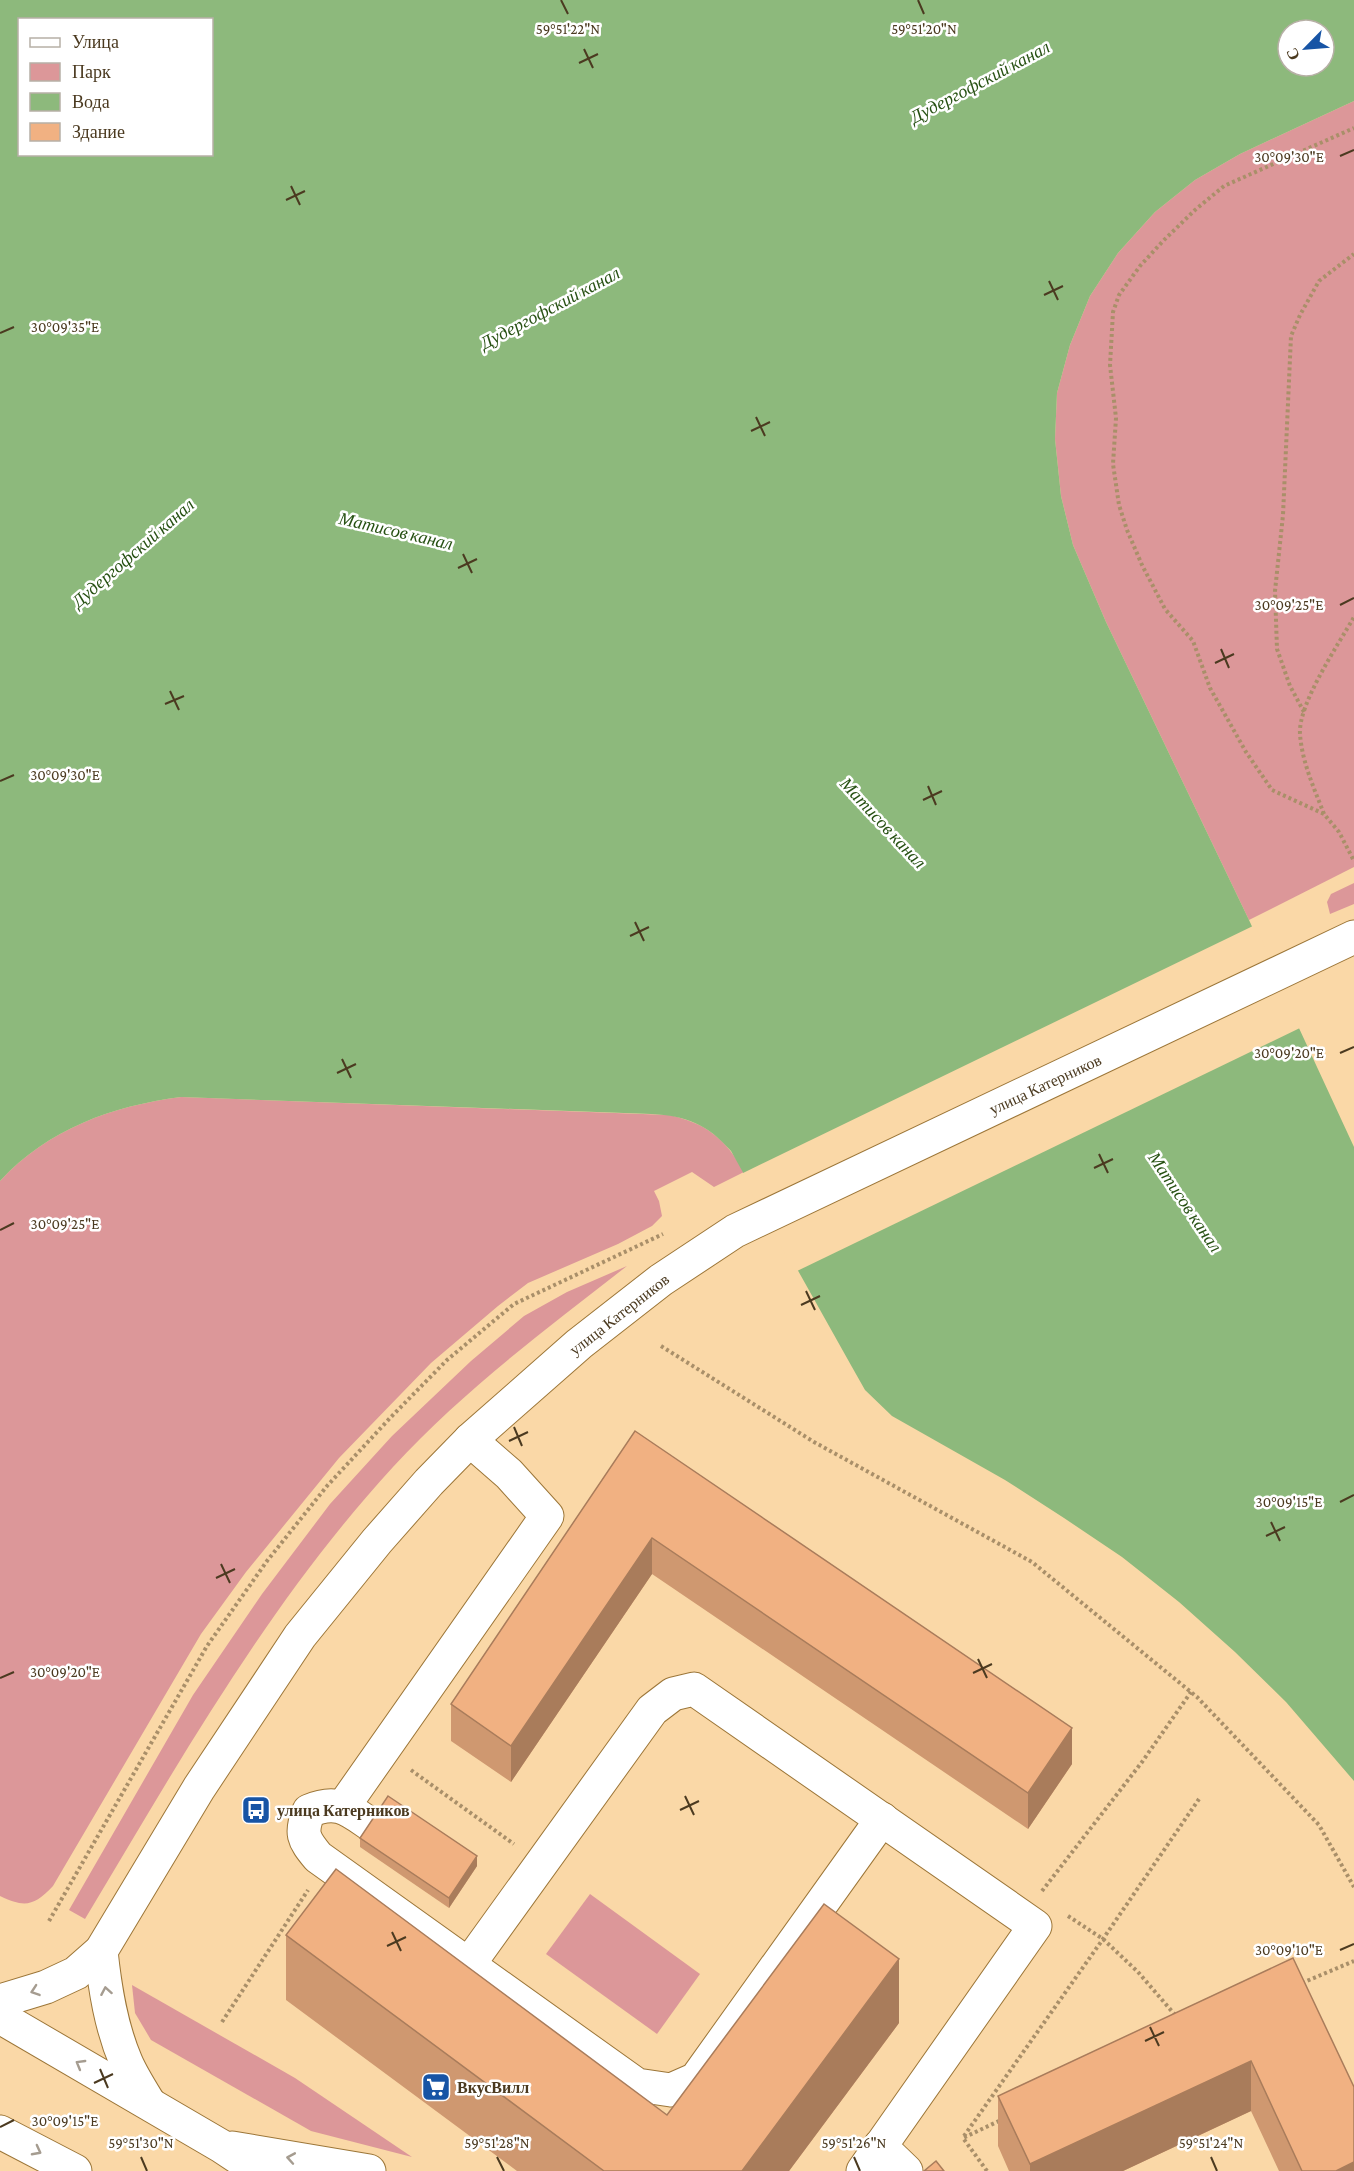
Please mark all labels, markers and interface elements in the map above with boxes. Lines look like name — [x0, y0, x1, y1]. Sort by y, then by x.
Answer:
legend — [18, 18, 213, 156]
north arrow — [1276, 18, 1336, 78]
text: 59°51'22"N — [536, 21, 600, 37]
text: 59°51'20"N — [891, 21, 957, 37]
text: Улица — [72, 32, 119, 52]
water label: Дудергофский канал — [905, 37, 1053, 128]
text: С — [1283, 45, 1303, 63]
text: Парк — [72, 62, 111, 82]
text: Вода — [72, 92, 110, 112]
text: Здание — [72, 122, 125, 142]
text: 30°09'30"E — [1254, 149, 1324, 165]
water label: Дудергофский канал — [475, 263, 623, 354]
text: 30°09'35"E — [31, 319, 99, 335]
water label: Дудергофский канал — [66, 494, 198, 613]
water label: Матисов канал — [336, 508, 455, 554]
text: 30°09'25"E — [1255, 597, 1323, 613]
text: 30°09'30"E — [30, 767, 100, 783]
water label: Матисов канал — [835, 773, 930, 872]
text: 30°09'20"E — [1254, 1045, 1324, 1061]
street label: улица Катерников — [987, 1051, 1105, 1119]
water label: Матисов канал — [1144, 1147, 1226, 1256]
text: 30°09'25"E — [31, 1216, 99, 1232]
street label: улица Катерников — [566, 1270, 673, 1359]
text: 30°09'15"E — [1256, 1494, 1322, 1510]
text: 30°09'20"E — [30, 1664, 100, 1680]
bus stop icon: улица Катерников — [240, 1794, 272, 1826]
place label: улица Катерников — [277, 1802, 410, 1820]
text: 30°09'10"E — [1255, 1942, 1323, 1958]
one-way arrow — [30, 1984, 41, 1997]
one-way arrow — [100, 1986, 113, 1996]
one-way arrow — [76, 2059, 86, 2071]
supermarket icon: ВкусВилл — [420, 2071, 452, 2103]
place label: ВкусВилл — [457, 2079, 529, 2097]
text: 30°09'15"E — [32, 2113, 98, 2129]
text: 59°51'30"N — [108, 2135, 174, 2151]
text: 59°51'28"N — [464, 2135, 530, 2151]
text: 59°51'26"N — [822, 2135, 887, 2151]
text: 59°51'24"N — [1179, 2135, 1243, 2151]
one-way arrow — [31, 2144, 42, 2155]
one-way arrow — [286, 2152, 295, 2164]

